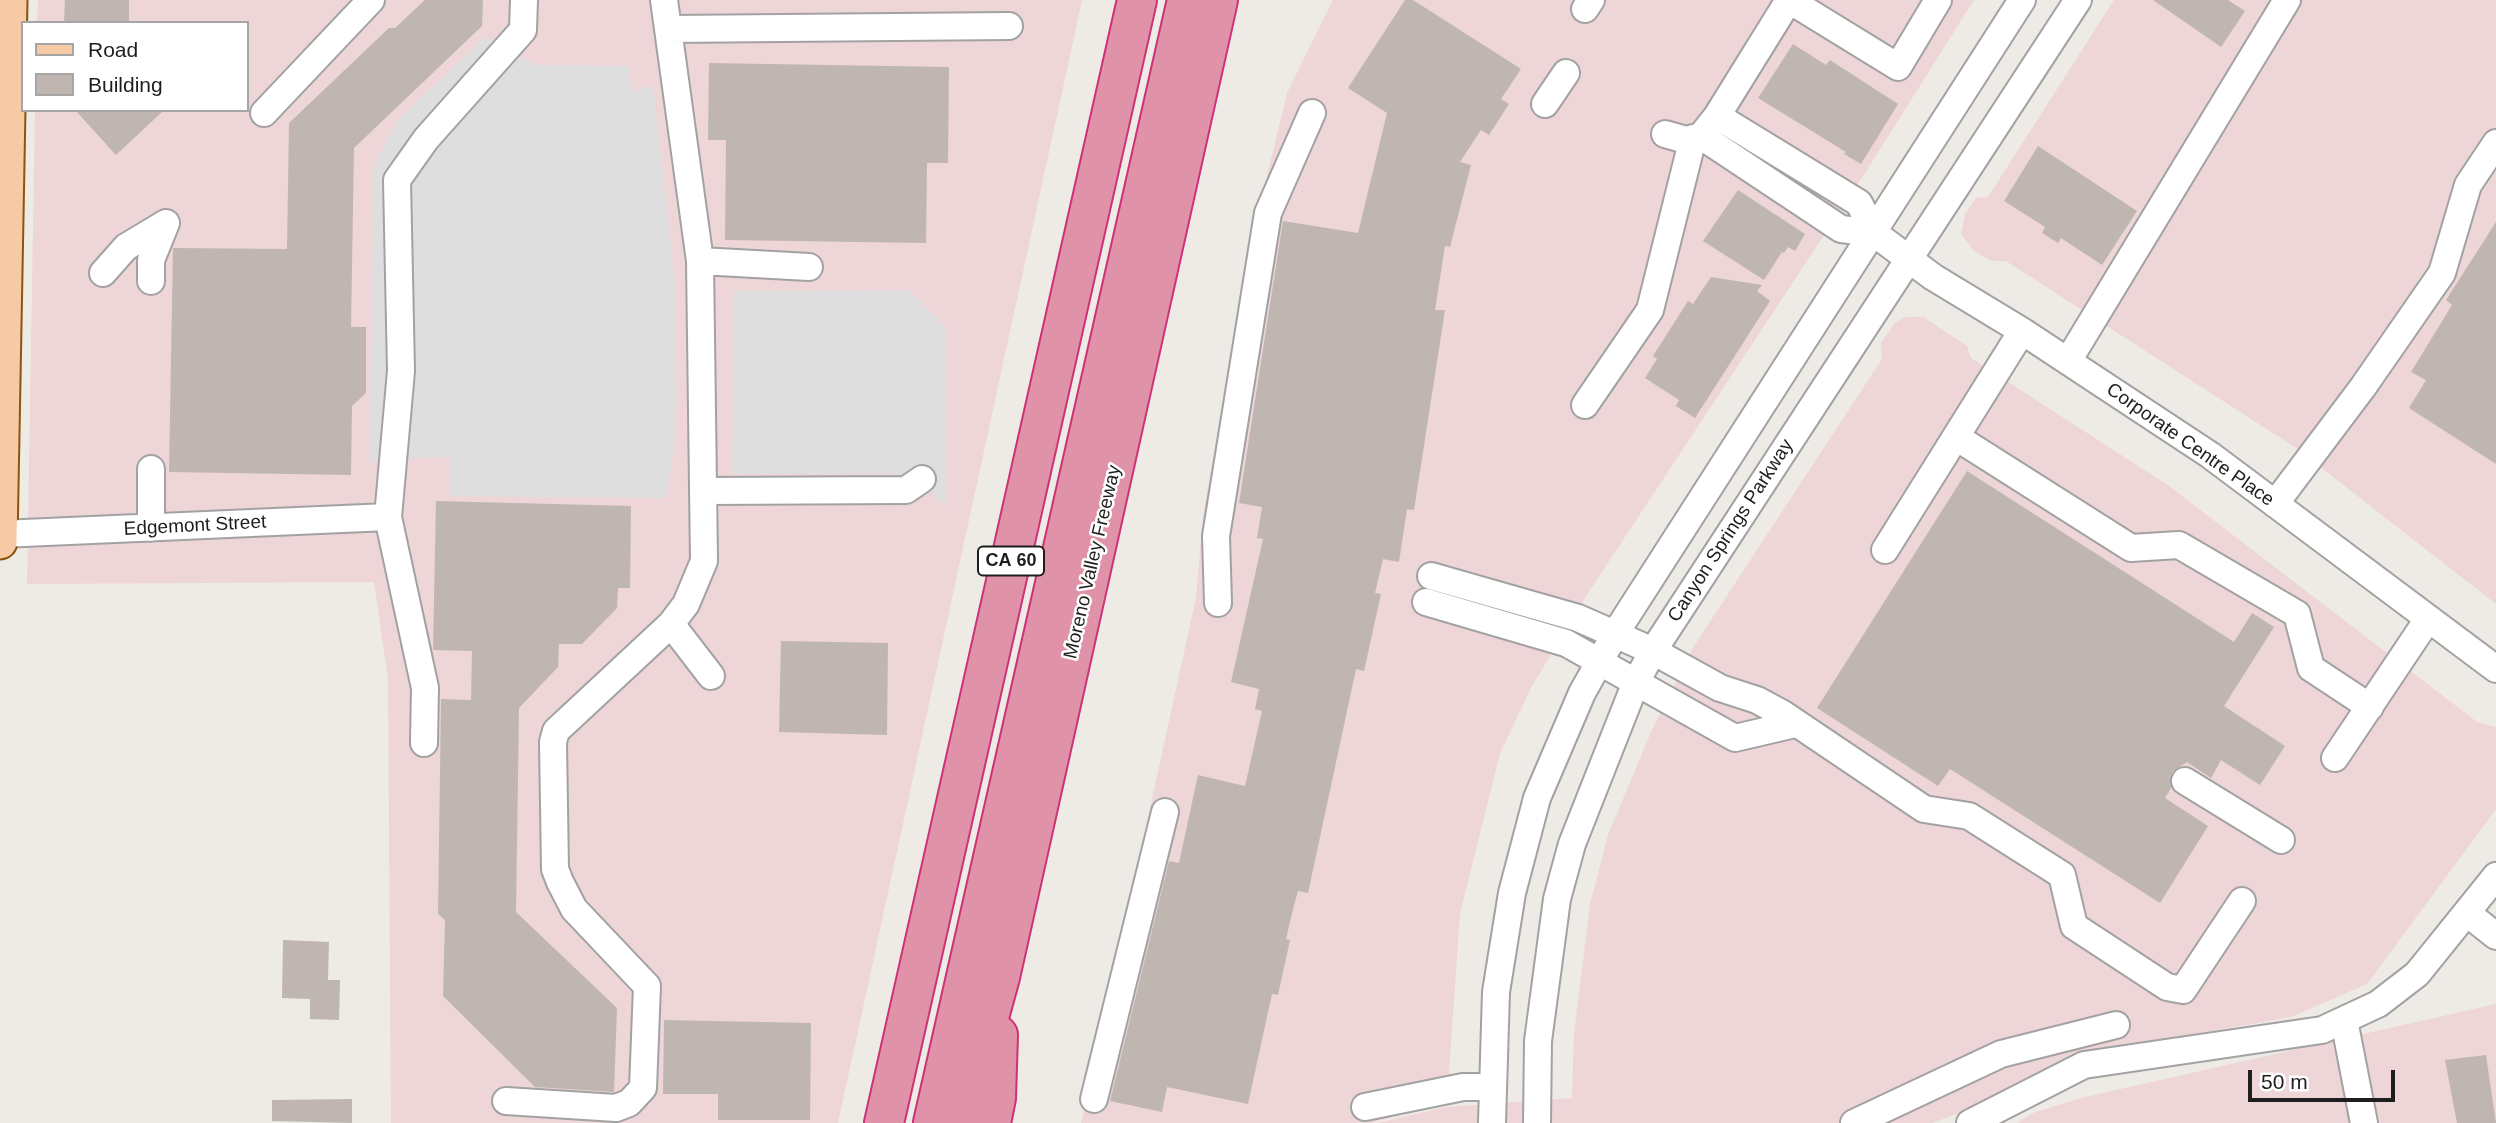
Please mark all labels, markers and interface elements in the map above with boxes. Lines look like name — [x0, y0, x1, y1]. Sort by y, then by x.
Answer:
legend — [21, 21, 248, 112]
text: Road — [88, 38, 138, 61]
text: Building — [88, 73, 163, 96]
street label: Corporate Centre Place — [2102, 378, 2278, 512]
street label: Canyon Springs Parkway — [1663, 435, 1799, 627]
street label: Moreno Valley Freeway — [1060, 463, 1126, 661]
street label: Edgemont Street — [123, 511, 267, 541]
road number: CA 60 — [978, 546, 1044, 576]
scale bar — [2251, 1056, 2398, 1100]
text: 50 m — [2261, 1070, 2308, 1093]

